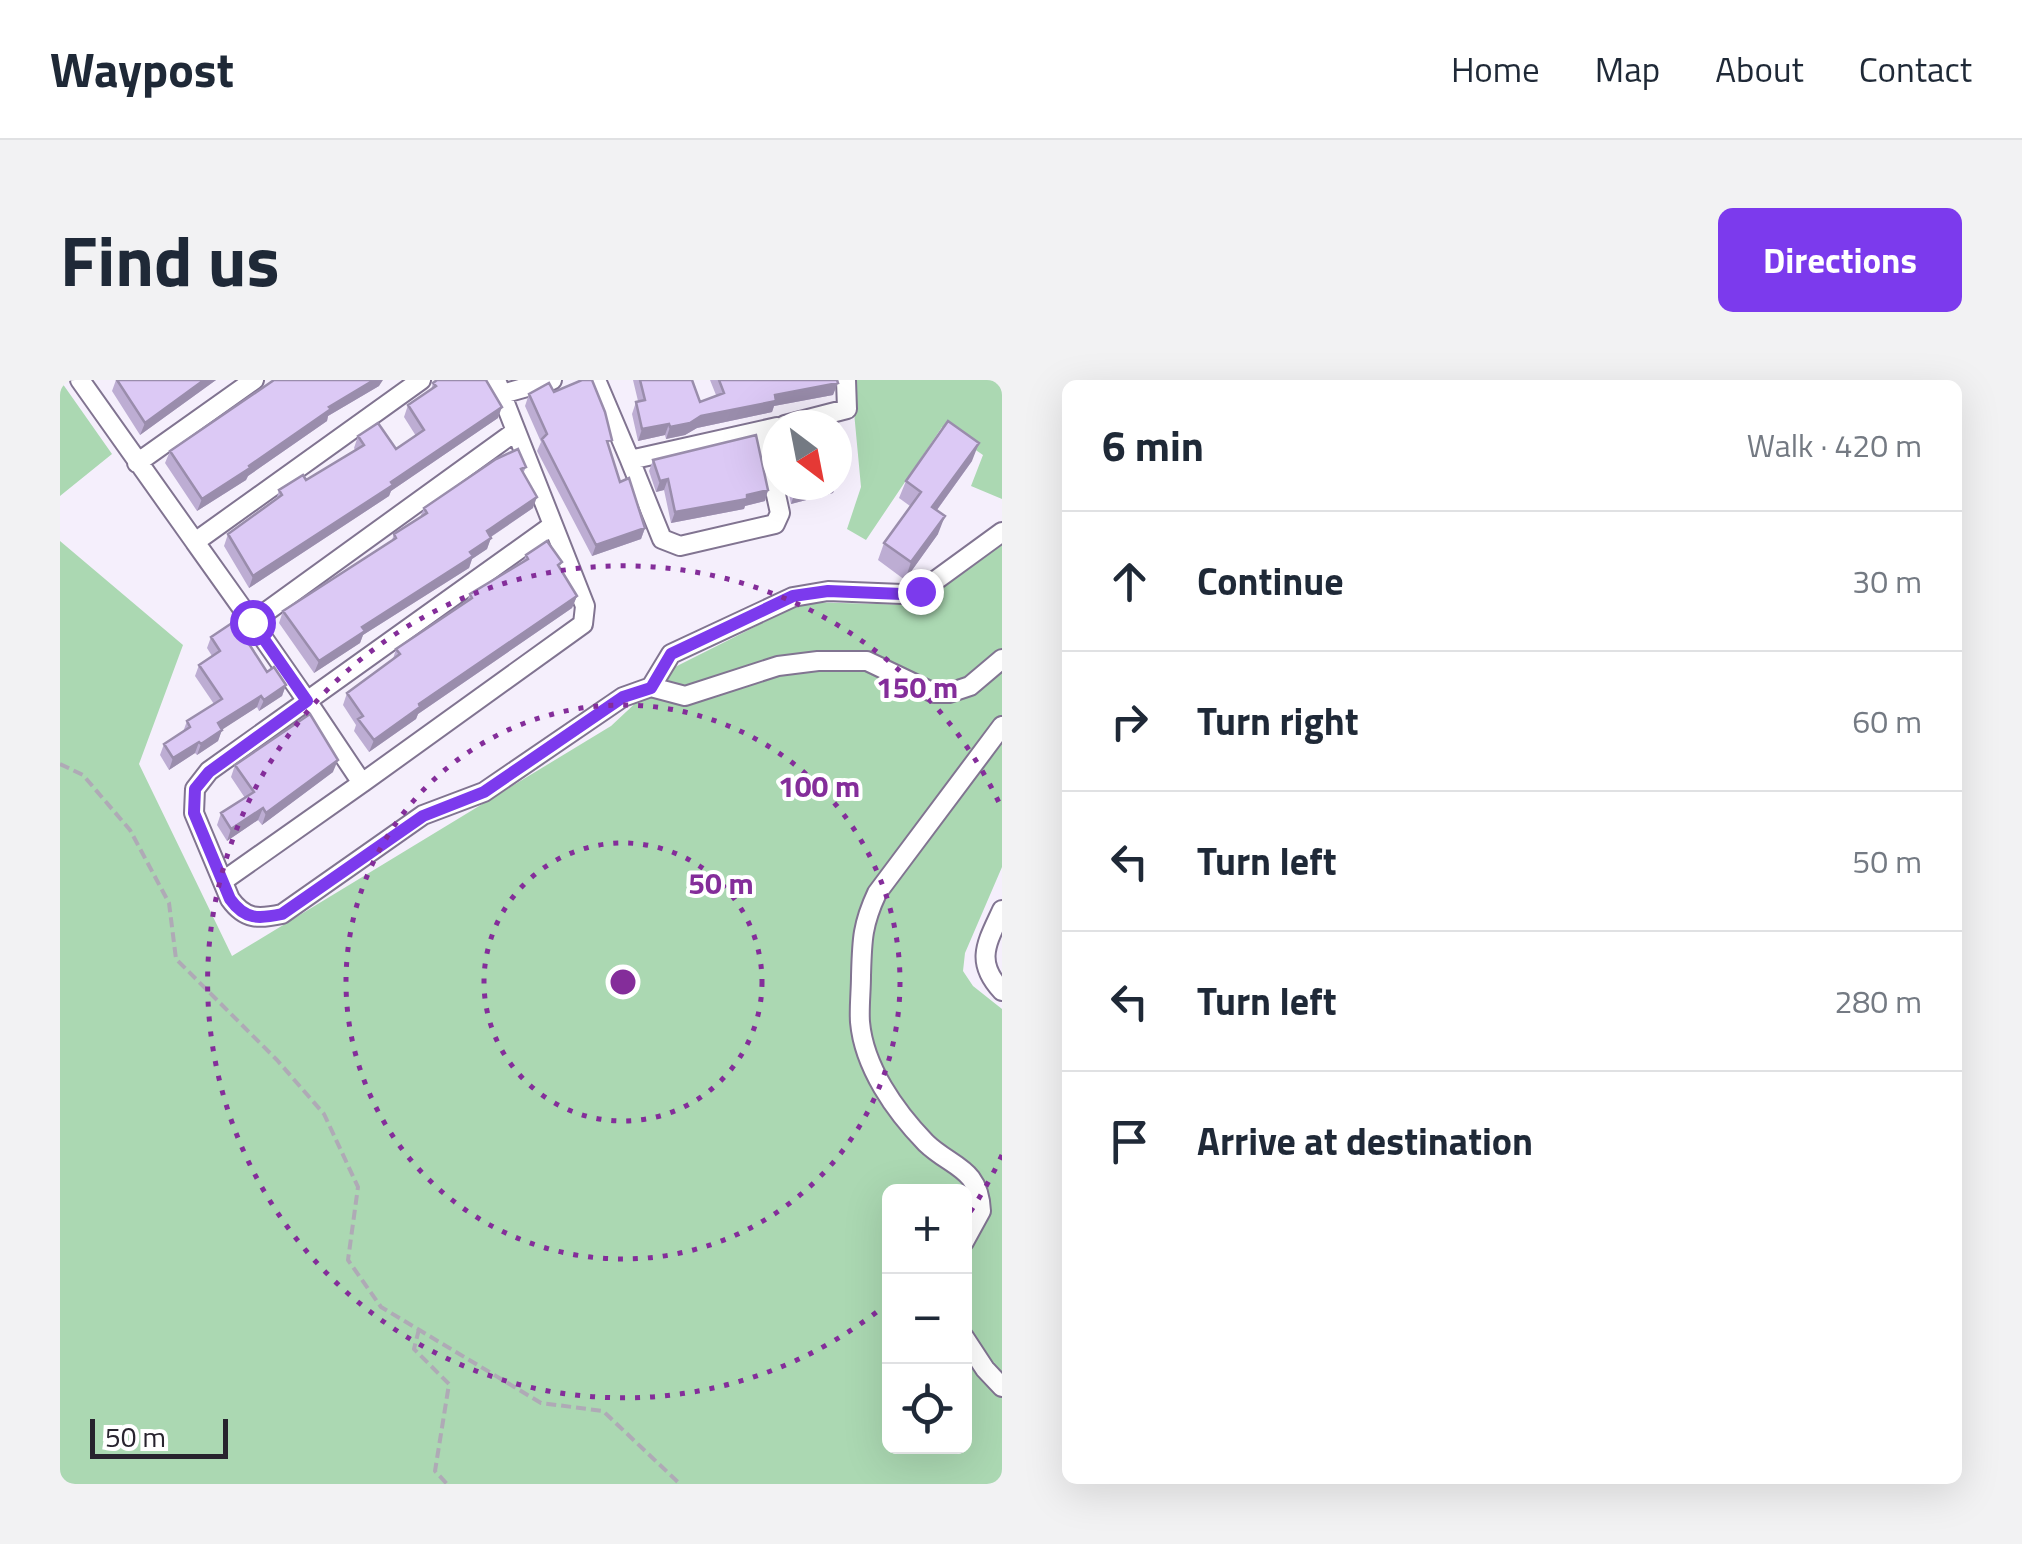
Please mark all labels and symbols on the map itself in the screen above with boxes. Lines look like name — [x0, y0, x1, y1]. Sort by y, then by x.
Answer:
north arrow — [762, 410, 852, 500]
route end — [898, 569, 944, 615]
route start — [230, 600, 276, 646]
text: 150 m — [876, 664, 958, 710]
text: 100 m — [778, 763, 860, 809]
text: 50 m — [688, 860, 754, 906]
centre of rings — [605, 964, 641, 1000]
scale bar — [90, 1414, 228, 1458]

